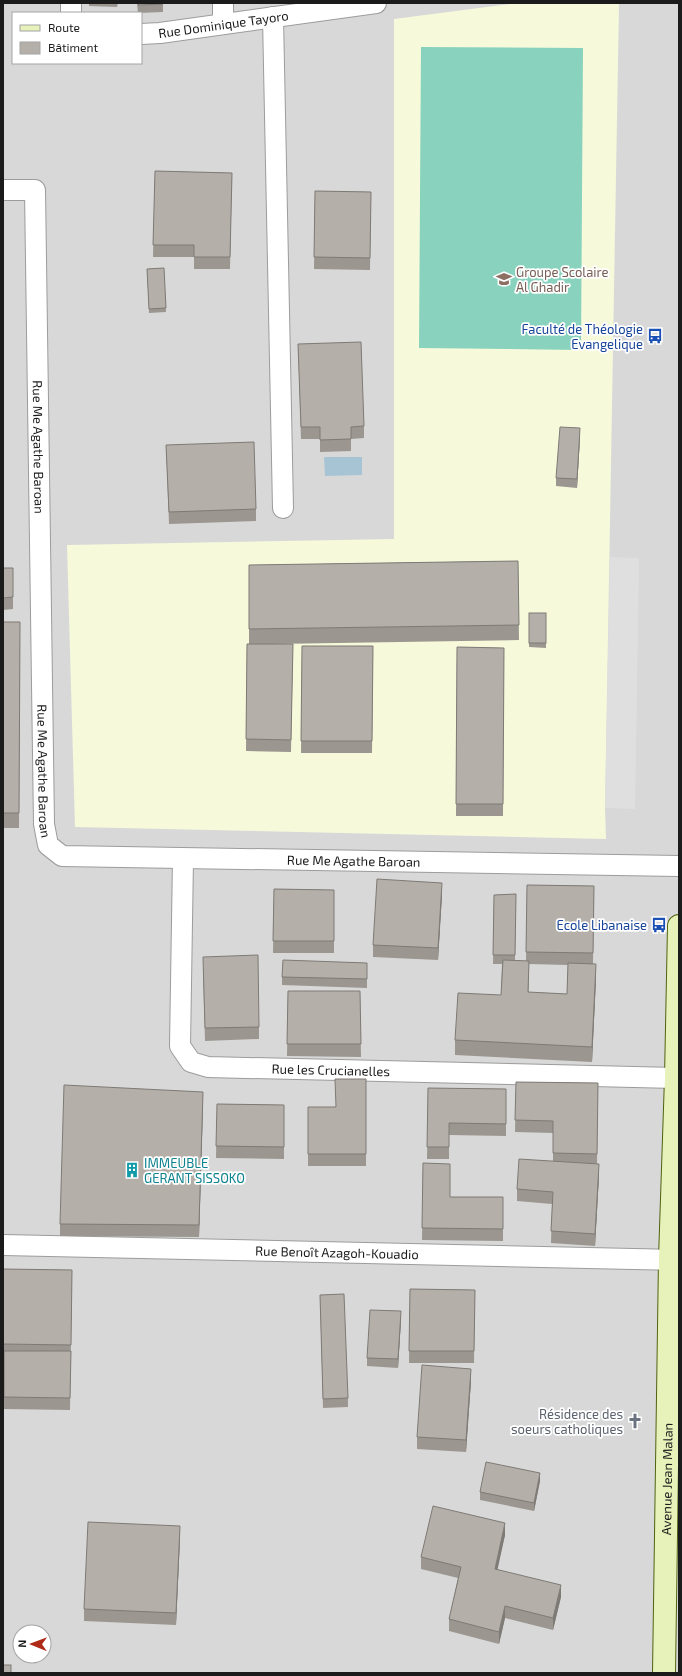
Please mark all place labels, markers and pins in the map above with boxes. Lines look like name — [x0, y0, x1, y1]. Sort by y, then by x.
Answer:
place label: Groupe Scolaire Al Ghadir — [516, 264, 609, 295]
school or university icon: Groupe Scolaire Al Ghadir — [495, 270, 513, 288]
place label: Faculté de Théologie Evangelique — [522, 321, 643, 352]
bus stop icon: Faculté de Théologie Evangelique — [646, 327, 664, 345]
bus stop icon: Ecole Libanaise — [650, 916, 668, 934]
place label: Ecole Libanaise — [556, 917, 647, 933]
place label: IMMEUBLE GERANT SISSOKO — [144, 1155, 245, 1186]
building icon: IMMEUBLE GERANT SISSOKO — [123, 1161, 141, 1179]
place label: Résidence des soeurs catholiques — [511, 1406, 623, 1437]
church icon: Résidence des soeurs catholiques — [626, 1412, 644, 1430]

